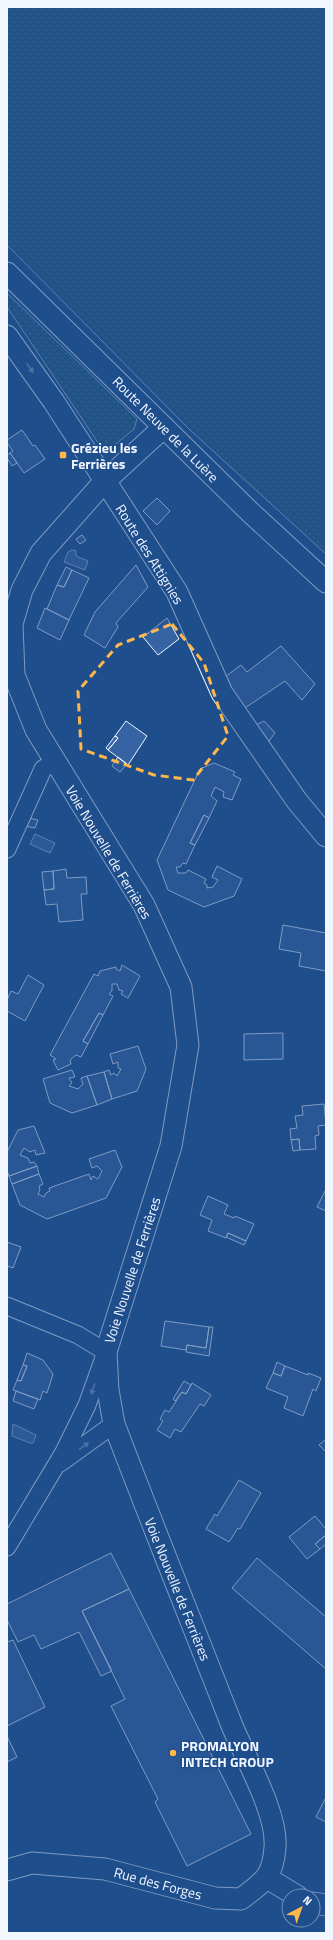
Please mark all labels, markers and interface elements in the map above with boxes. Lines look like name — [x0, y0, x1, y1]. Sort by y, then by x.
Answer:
one-way arrow — [26, 362, 34, 373]
street label: Route Neuve de la Luère — [108, 371, 224, 487]
place label: Grézieu les Ferrières — [71, 437, 138, 474]
marker: Grézieu les Ferrières — [58, 450, 68, 460]
street label: Route des Attignies — [111, 500, 189, 608]
street label: Voie Nouvelle de Ferrières — [61, 781, 157, 923]
street label: Voie Nouvelle de Ferrières — [98, 1194, 166, 1346]
one-way arrow — [89, 1383, 95, 1395]
one-way arrow — [79, 1442, 90, 1450]
street label: Voie Nouvelle de Ferrières — [140, 1514, 216, 1664]
place label: PROMALYON INTECH GROUP — [181, 1735, 274, 1772]
marker: PROMALYON INTECH GROUP — [168, 1748, 178, 1758]
street label: Rue des Forges — [112, 1861, 204, 1905]
north arrow — [281, 1888, 321, 1928]
text: N — [299, 1892, 316, 1909]

